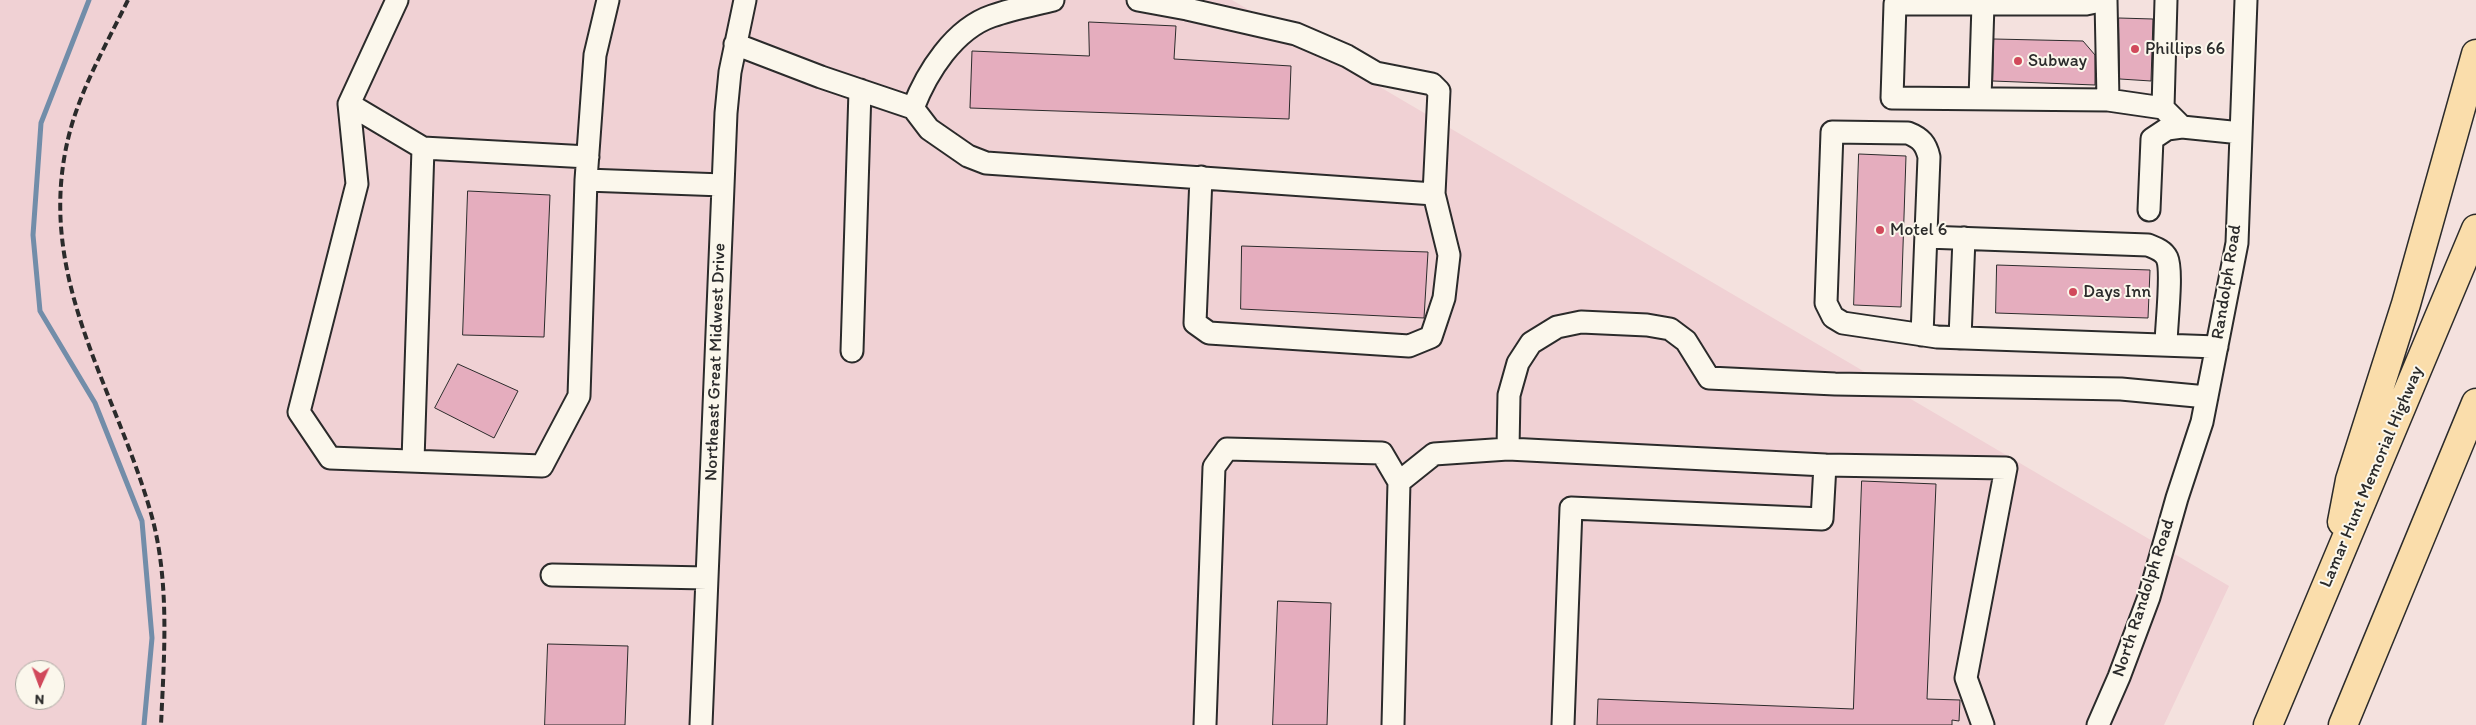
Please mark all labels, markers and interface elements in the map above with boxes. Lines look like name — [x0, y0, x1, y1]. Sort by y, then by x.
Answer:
place label: Phillips 66 — [2145, 38, 2225, 60]
marker: Phillips 66 — [2129, 43, 2141, 55]
place label: Subway — [2028, 50, 2087, 72]
marker: Subway — [2012, 55, 2024, 67]
place label: Motel 6 — [1890, 219, 1947, 241]
street label: Randolph Road — [2207, 223, 2247, 341]
marker: Motel 6 — [1874, 224, 1886, 236]
street label: Northeast Great Midwest Drive — [701, 243, 731, 481]
place label: Days Inn — [2083, 281, 2151, 303]
marker: Days Inn — [2067, 286, 2079, 298]
street label: Lamar Hunt Memorial Highway — [2315, 363, 2429, 591]
street label: North Randolph Road — [2108, 516, 2180, 680]
north arrow — [15, 660, 65, 710]
text: N — [34, 691, 45, 708]

